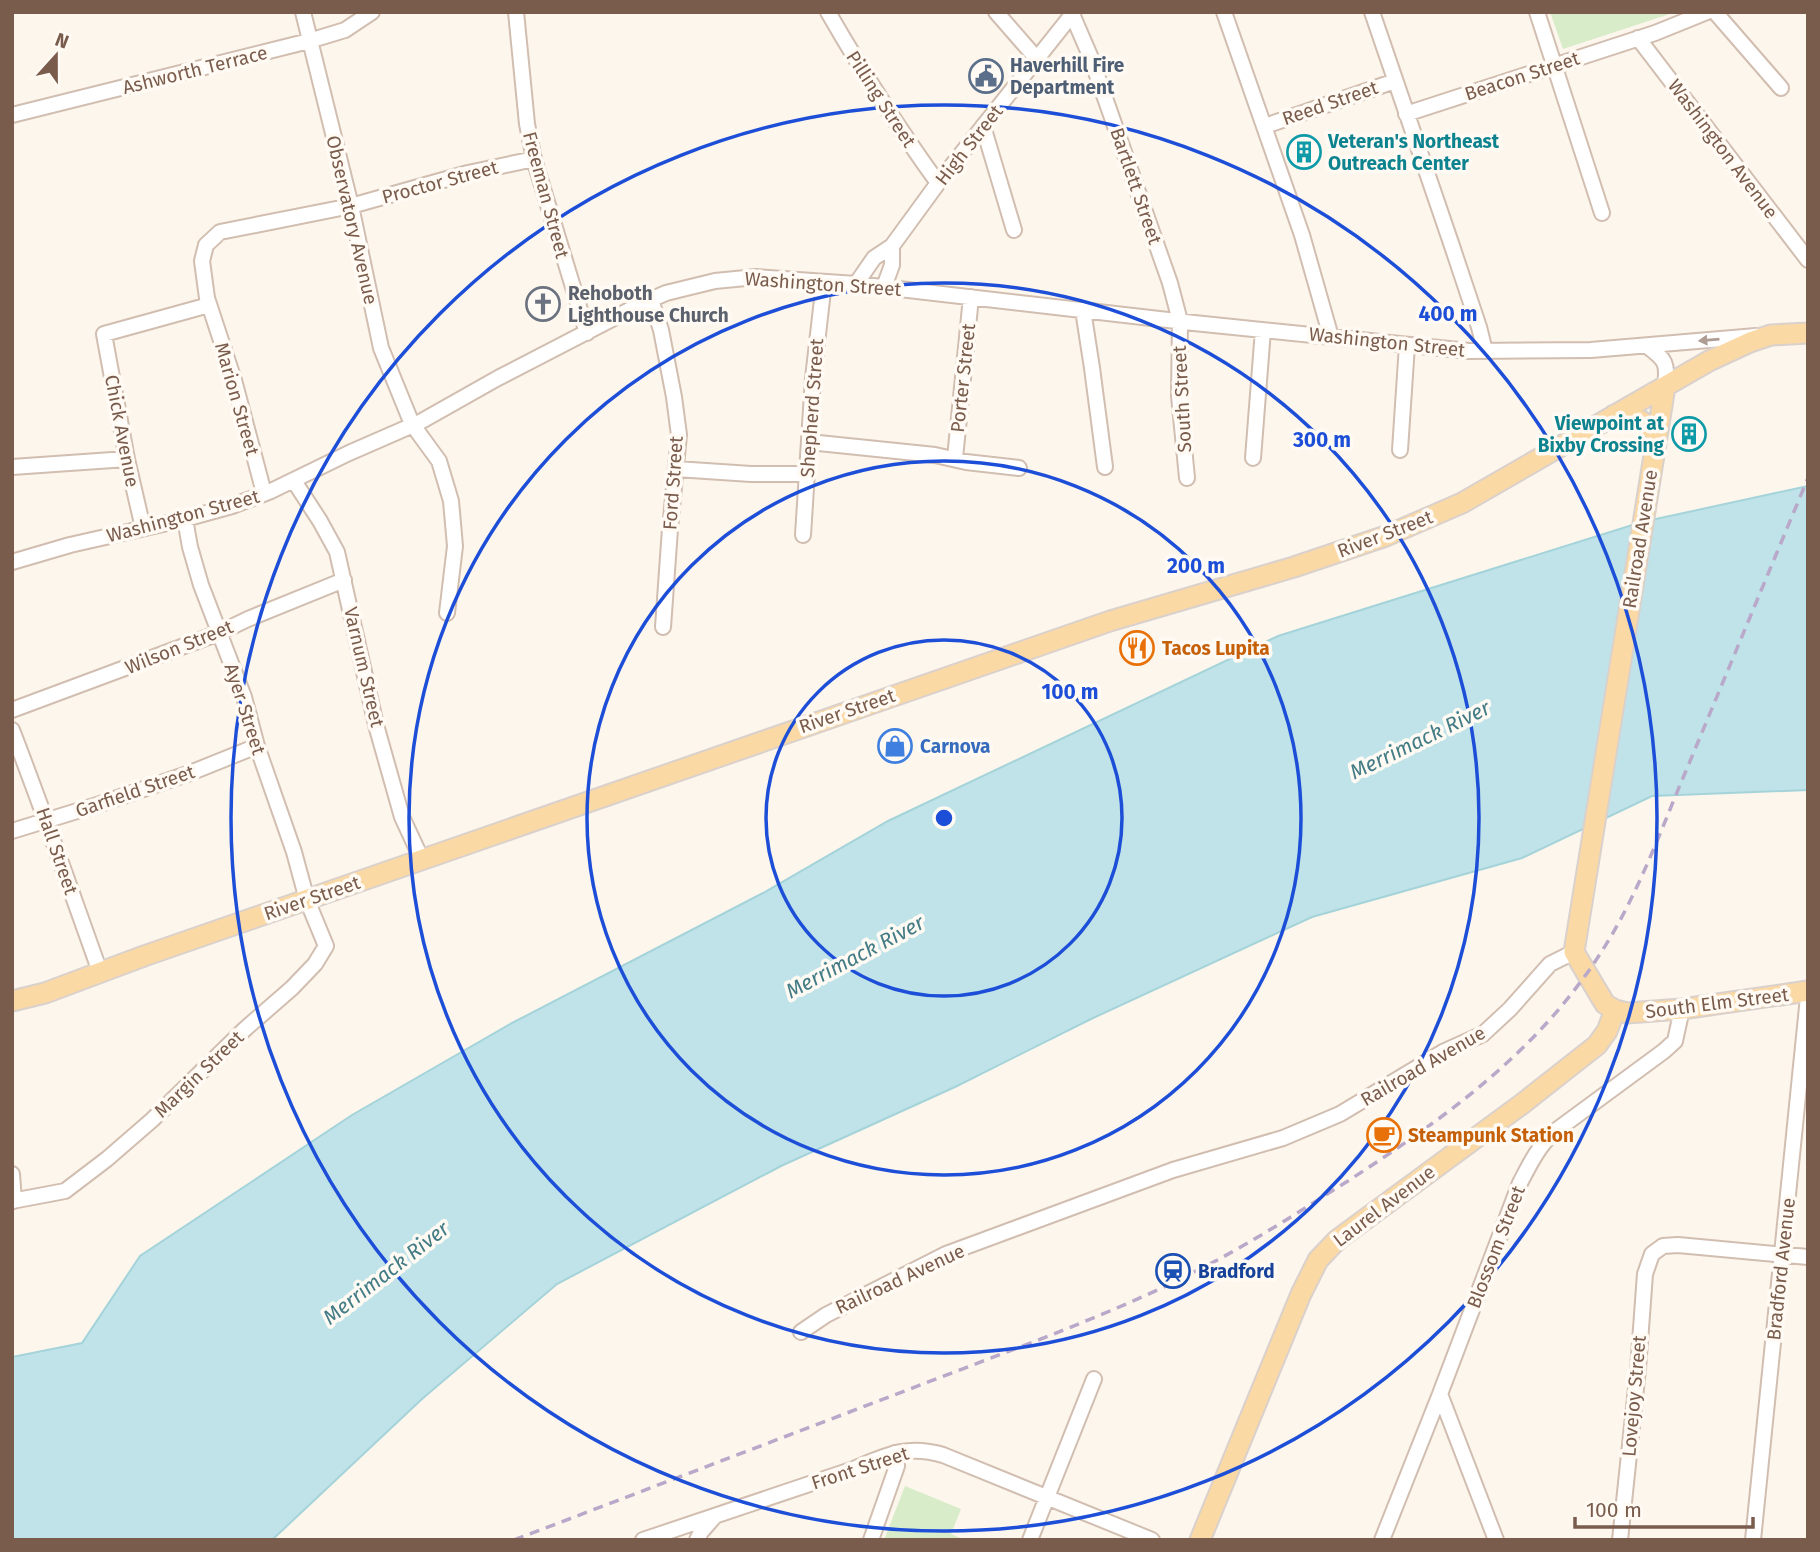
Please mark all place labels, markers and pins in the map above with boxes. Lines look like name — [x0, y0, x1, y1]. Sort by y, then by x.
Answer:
place label: Haverhill Fire Department — [1010, 54, 1124, 99]
public building icon: Haverhill Fire Department — [967, 57, 1005, 95]
place label: Veteran's Northeast Outreach Center — [1327, 130, 1500, 175]
building icon: Veteran's Northeast Outreach Center — [1285, 133, 1323, 171]
place label: Rehoboth Lighthouse Church — [568, 282, 729, 327]
church icon: Rehoboth Lighthouse Church — [524, 285, 562, 323]
place label: Viewpoint at Bixby Crossing — [1538, 412, 1665, 457]
building icon: Viewpoint at Bixby Crossing — [1670, 415, 1708, 453]
restaurant icon: Tacos Lupita — [1118, 629, 1156, 667]
place label: Tacos Lupita — [1162, 637, 1270, 660]
shop icon: Carnova — [876, 727, 914, 765]
place label: Carnova — [920, 735, 990, 758]
centre of rings — [932, 806, 956, 830]
cafe icon: Steampunk Station — [1365, 1116, 1403, 1154]
place label: Steampunk Station — [1408, 1124, 1574, 1147]
station icon: Bradford — [1154, 1252, 1192, 1290]
place label: Bradford — [1198, 1260, 1275, 1283]

